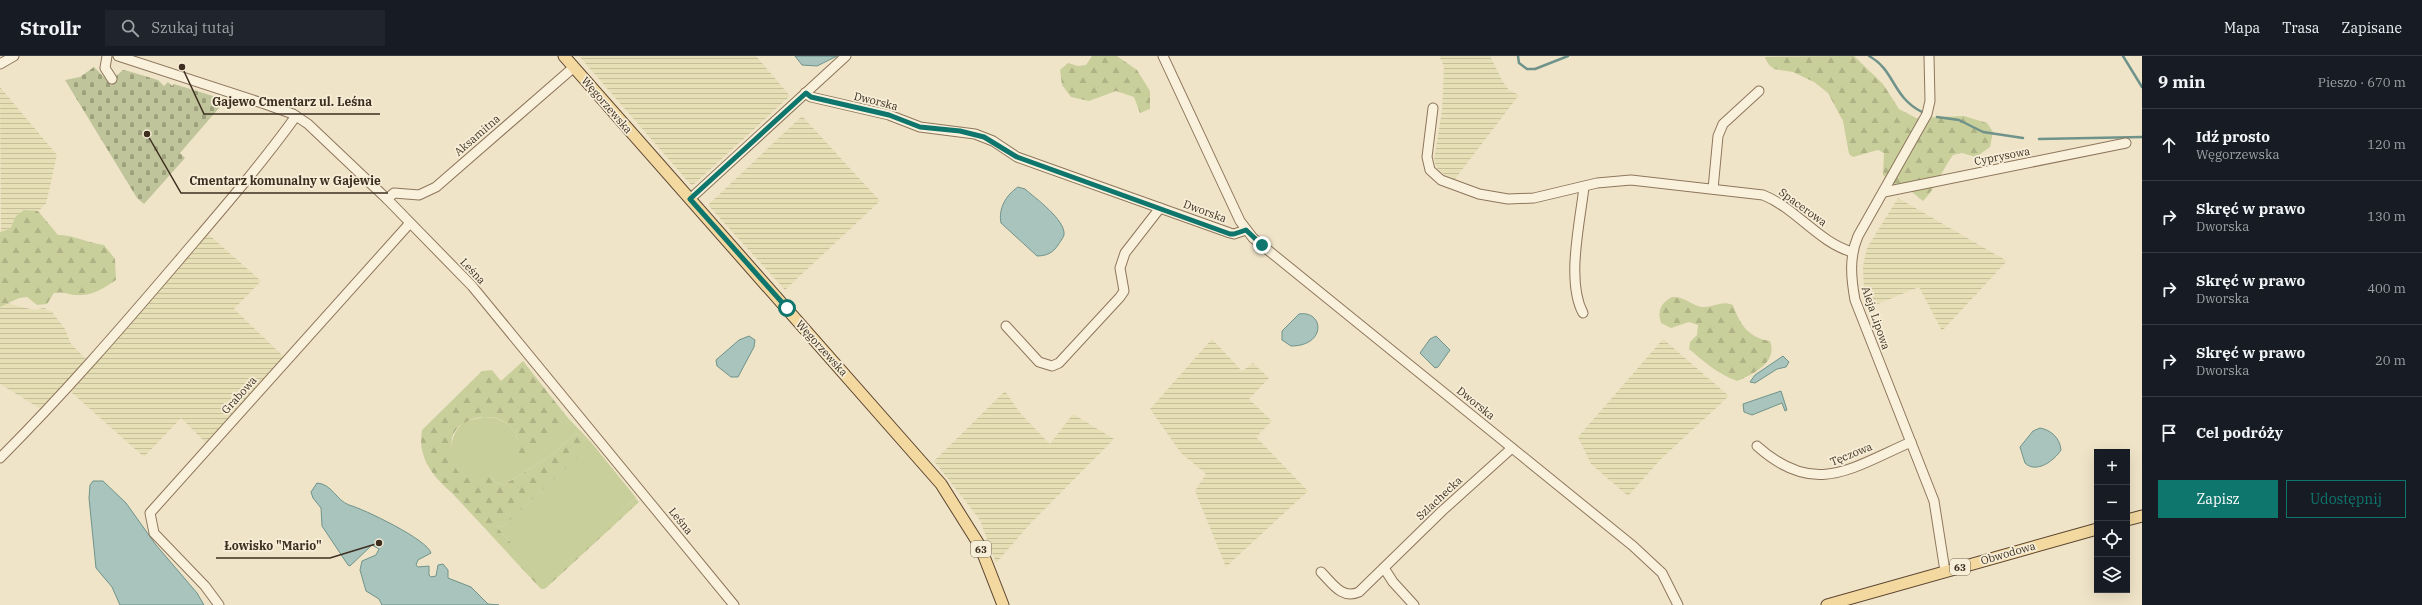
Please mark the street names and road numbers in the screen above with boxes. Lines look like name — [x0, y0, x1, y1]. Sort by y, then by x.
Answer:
street label: Węgorzewska — [579, 74, 635, 136]
street label: Dworska — [852, 89, 900, 113]
street label: Aksamitna — [451, 111, 503, 159]
street label: Cyprysowa — [1973, 144, 2031, 168]
street label: Spacerowa — [1776, 185, 1830, 229]
street label: Dworska — [1181, 197, 1229, 225]
street label: Leśna — [457, 255, 489, 287]
street label: Aleja Lipowa — [1859, 285, 1893, 351]
street label: Węgorzewska — [793, 317, 851, 379]
street label: Grabowa — [218, 373, 260, 417]
street label: Dworska — [1454, 383, 1498, 423]
street label: Tęczowa — [1828, 439, 1874, 469]
street label: Szlachecka — [1413, 473, 1465, 523]
street label: Leśna — [666, 505, 696, 537]
street label: Obwodowa — [1979, 538, 2037, 568]
road number: 63 — [971, 541, 991, 557]
road number: 63 — [1950, 559, 1970, 575]

